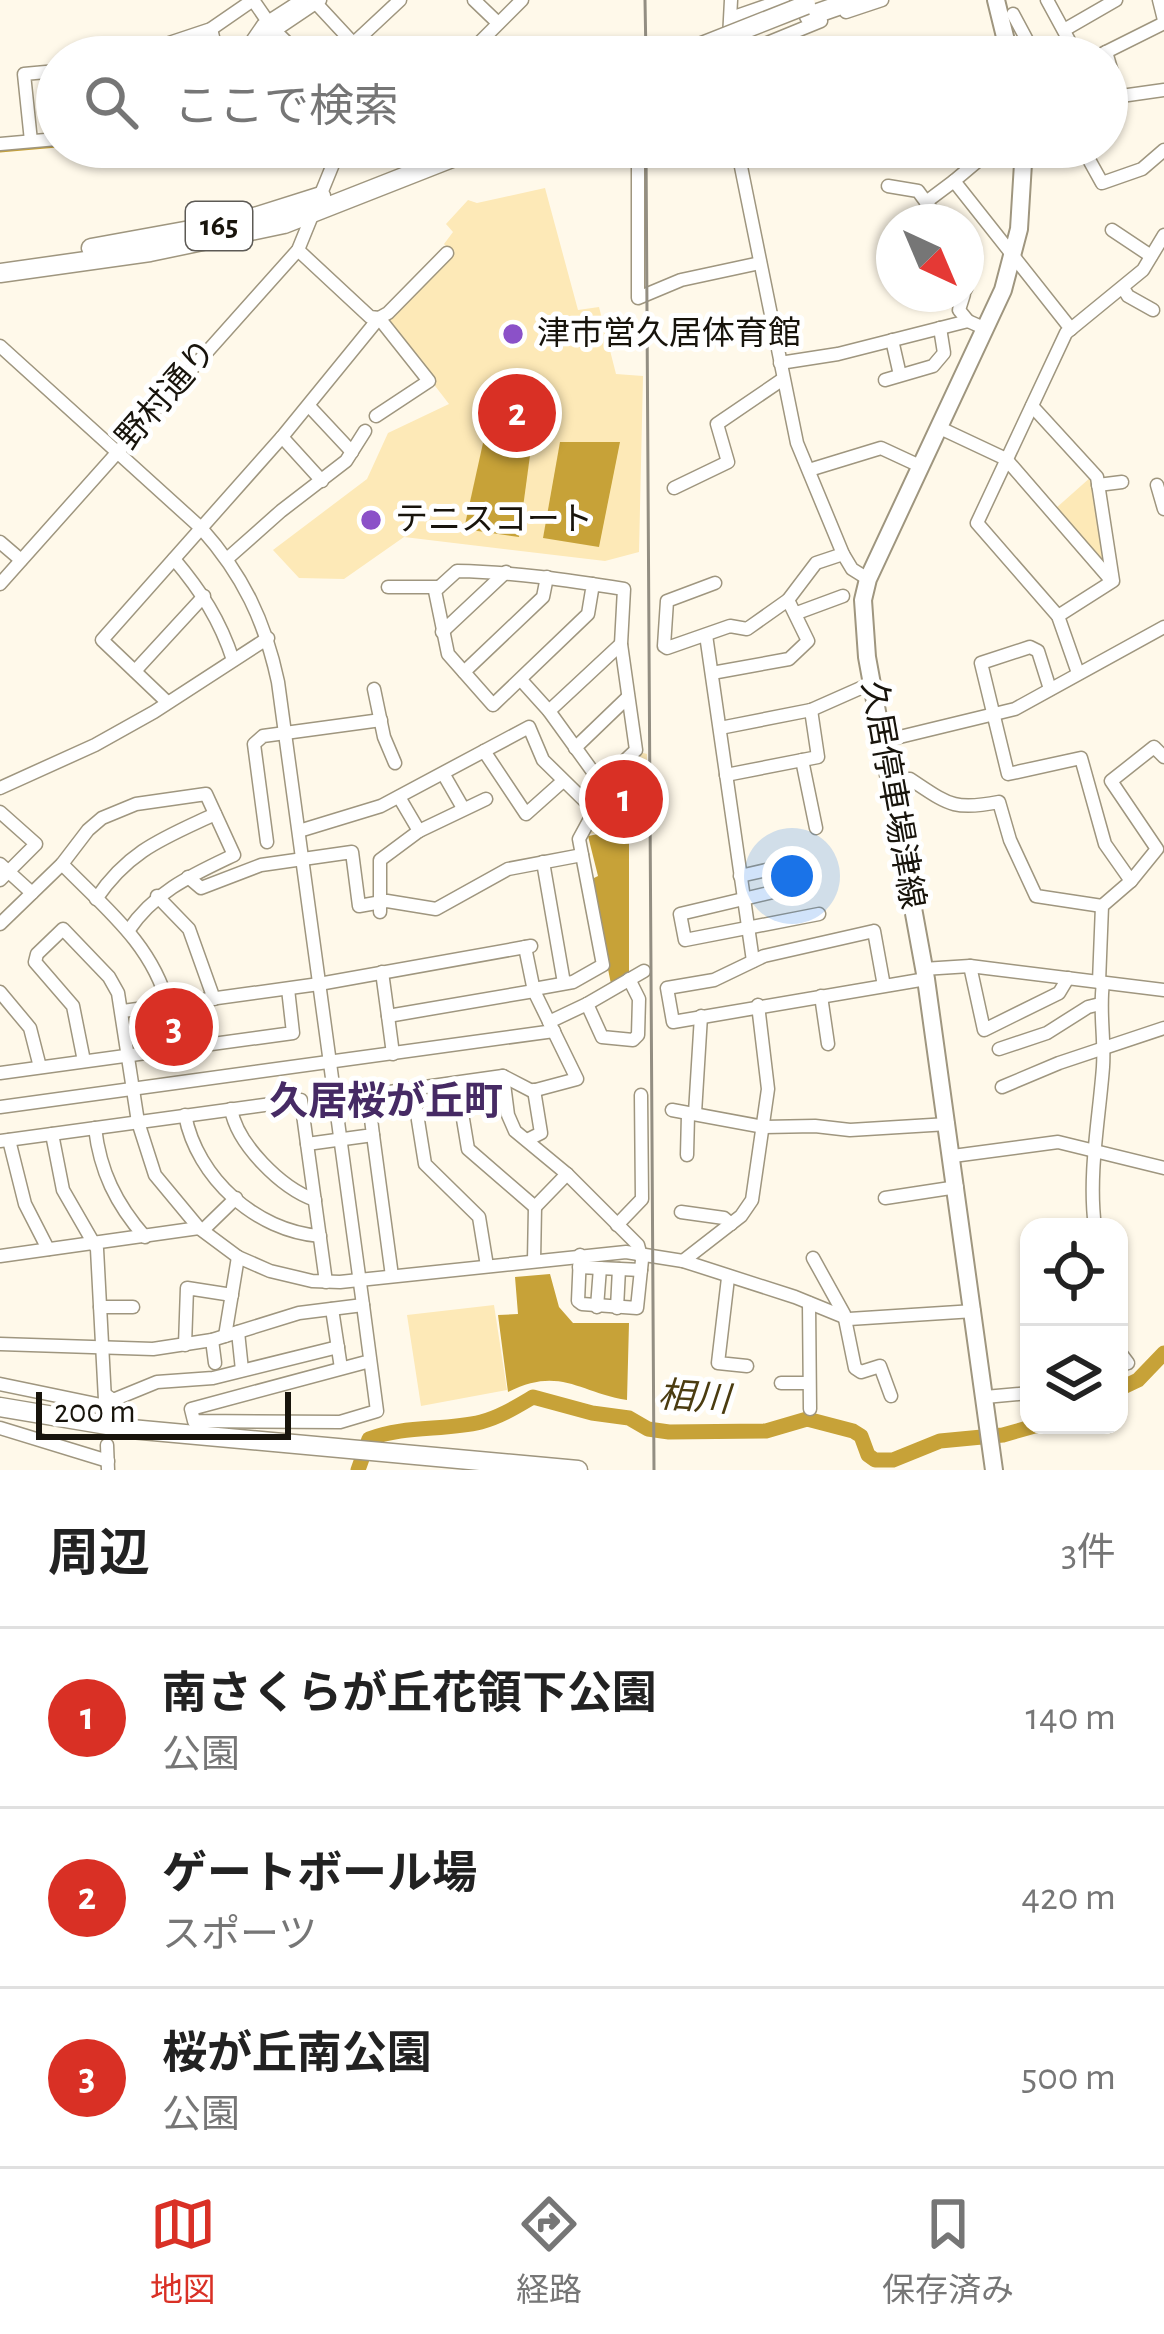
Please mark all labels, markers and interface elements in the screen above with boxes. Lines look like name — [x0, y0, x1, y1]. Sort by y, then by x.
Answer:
search box — [36, 36, 1128, 168]
icon: search — [78, 69, 144, 135]
text: ここで検索 — [174, 85, 399, 130]
road number: 165 — [186, 202, 252, 250]
north arrow — [876, 204, 984, 312]
place label: 津市営久居体育館 — [537, 316, 801, 351]
marker: 津市営久居体育館 — [500, 321, 526, 347]
street label: 野村通り — [110, 333, 223, 456]
pin: 2 — [478, 368, 556, 458]
place label: テニスコート — [395, 504, 593, 537]
marker: テニスコート — [358, 507, 384, 533]
street label: 久居停車場津線 — [856, 678, 930, 912]
pin: 1 — [585, 754, 663, 844]
your location — [762, 846, 822, 906]
pin: 3 — [135, 982, 213, 1072]
district label: 久居桜が丘町 — [269, 1080, 503, 1122]
map controls — [1020, 1218, 1128, 1434]
button: locate — [1020, 1218, 1128, 1326]
button: layers — [1020, 1326, 1128, 1434]
water label: 相川 — [657, 1376, 735, 1419]
scale bar — [36, 1386, 291, 1439]
text: 200 m — [54, 1396, 136, 1429]
text: 周辺 — [48, 1529, 150, 1580]
text: 3件 — [1061, 1534, 1116, 1573]
text: 南さくらが丘花領下公園 — [162, 1672, 657, 1717]
text: 1 — [80, 1698, 94, 1737]
text: 140 m — [1026, 1698, 1116, 1737]
text: 公園 — [162, 1736, 240, 1775]
text: ゲートボール場 — [162, 1852, 477, 1897]
text: 2 — [78, 1878, 96, 1917]
text: 420 m — [1021, 1878, 1116, 1917]
text: スポーツ — [162, 1916, 317, 1955]
text: 桜が丘南公園 — [162, 2032, 432, 2077]
text: 3 — [79, 2058, 95, 2097]
text: 500 m — [1021, 2058, 1116, 2097]
text: 公園 — [162, 2096, 240, 2135]
tab: 地図 — [150, 2191, 216, 2312]
tab: 経路 — [516, 2191, 582, 2312]
tab: 保存済み — [882, 2191, 1014, 2312]

